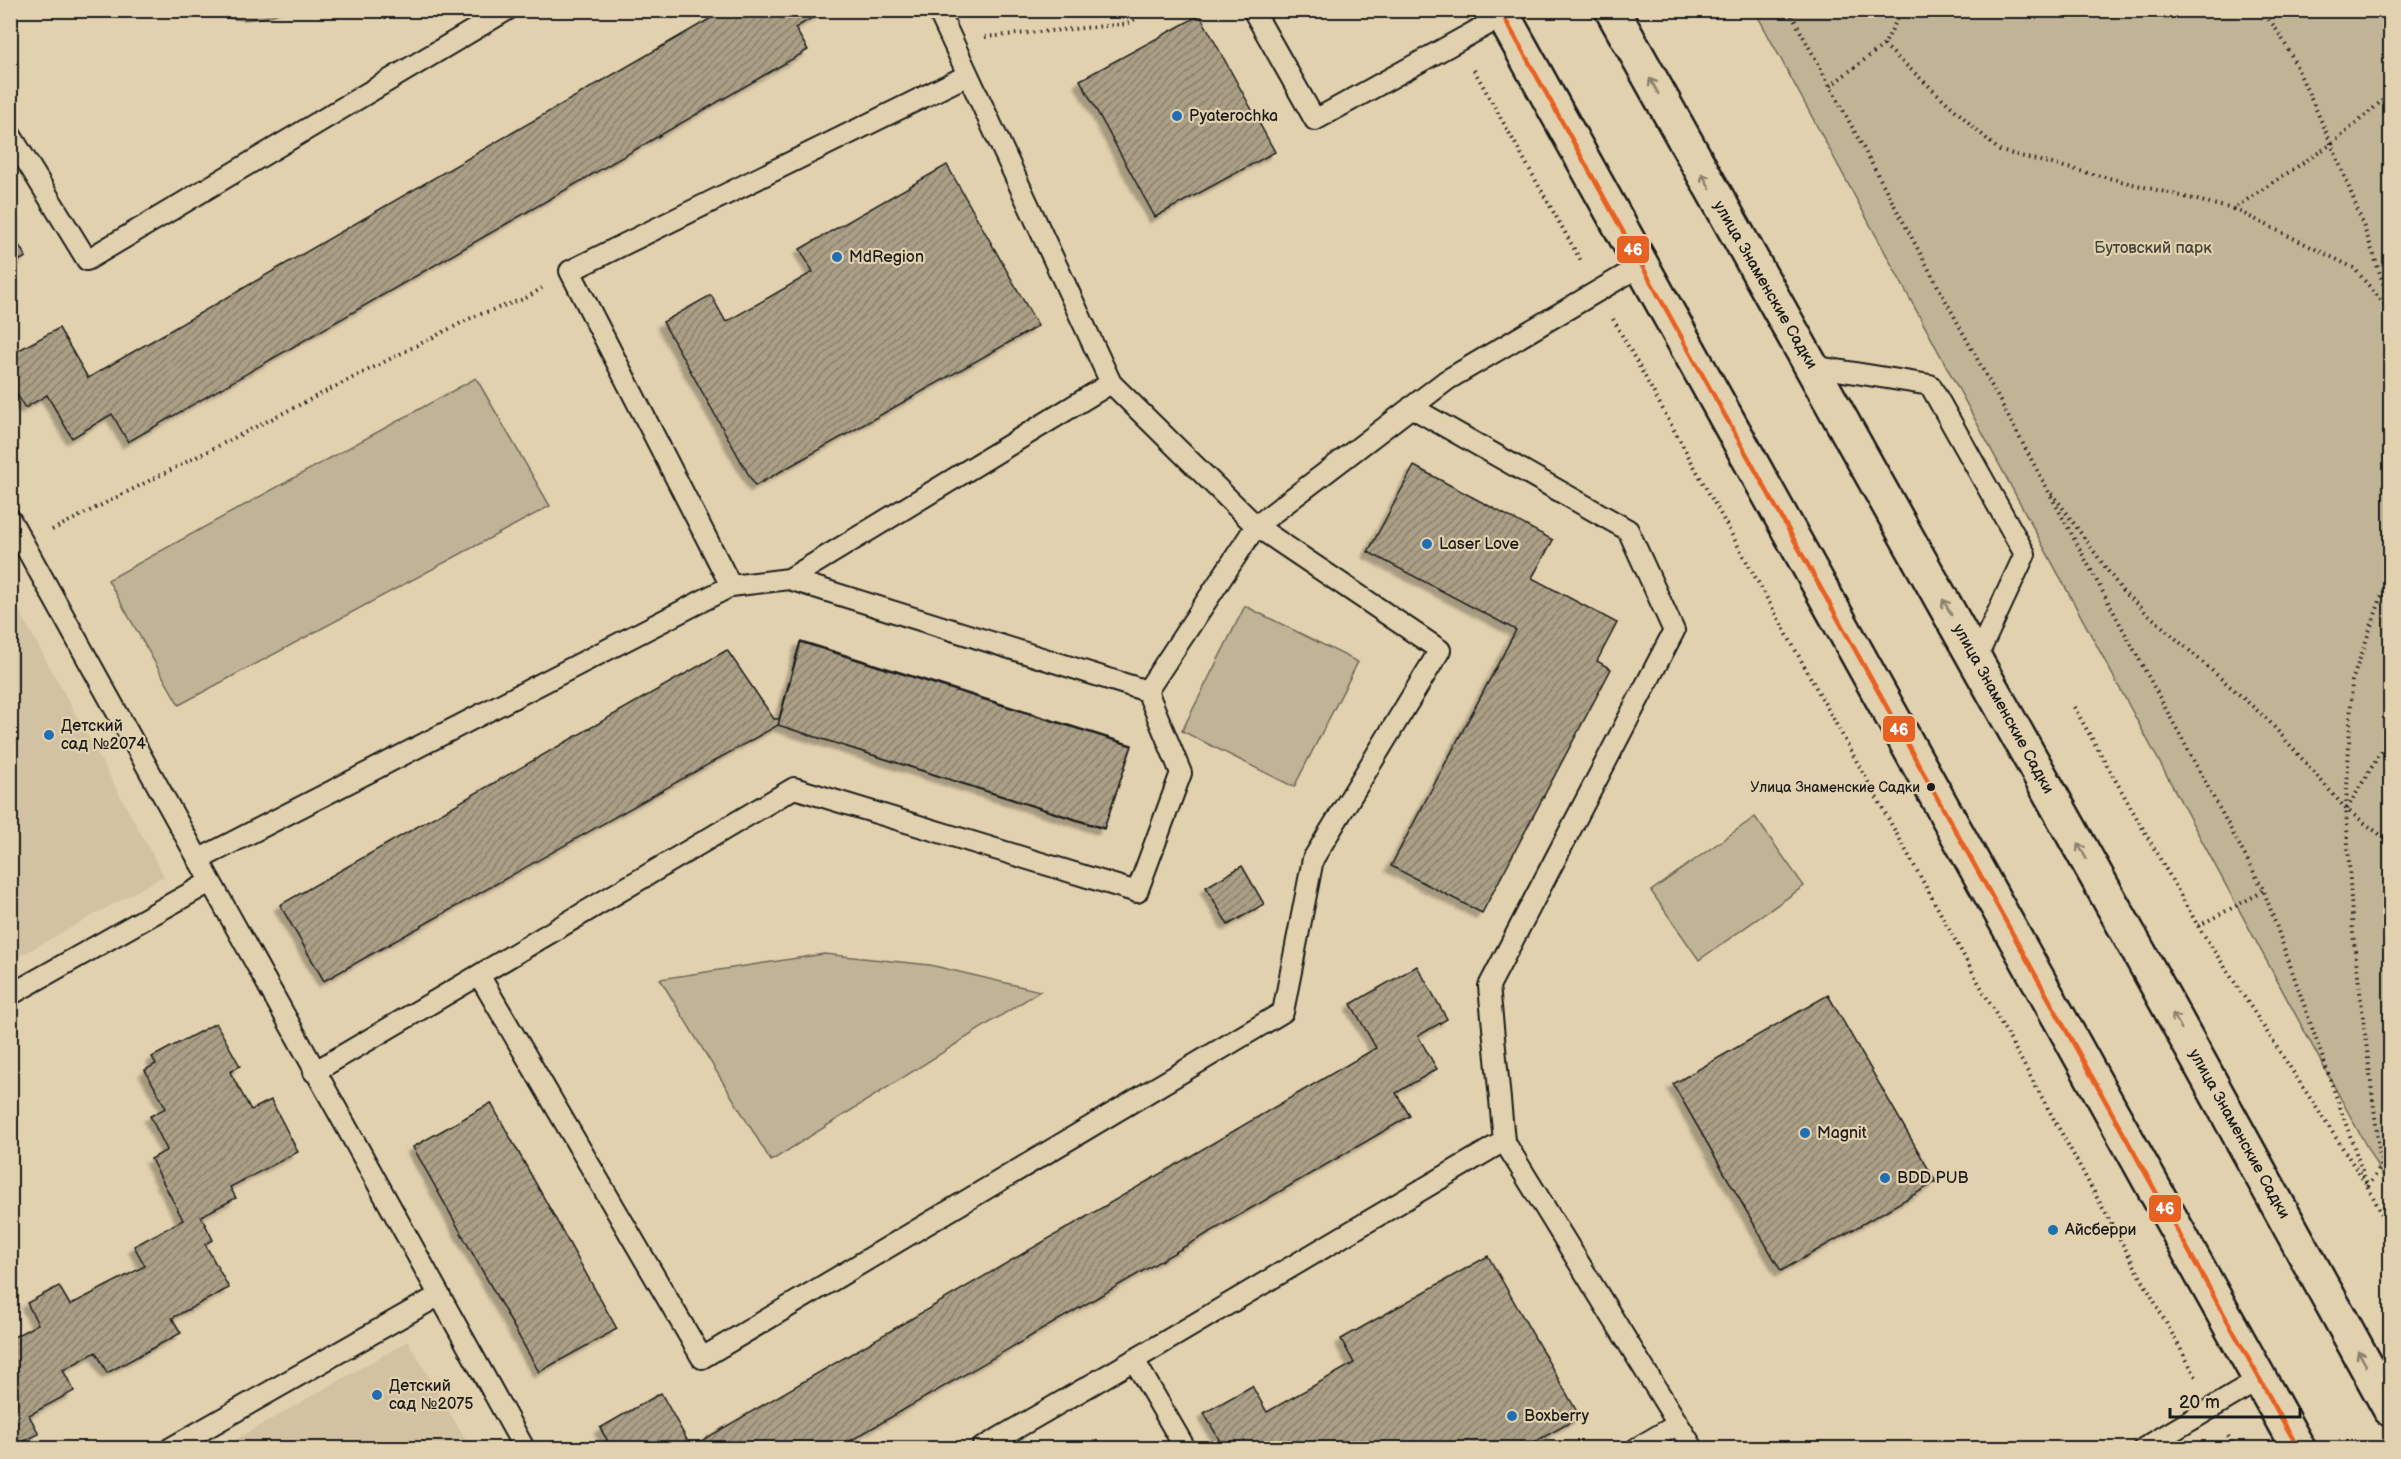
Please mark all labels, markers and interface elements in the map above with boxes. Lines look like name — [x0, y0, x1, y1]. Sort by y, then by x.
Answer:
one-way arrow — [1647, 77, 1659, 94]
place label: Pyaterochka — [1189, 107, 1278, 126]
marker: Pyaterochka — [1170, 109, 1184, 123]
one-way arrow — [1700, 173, 1712, 190]
street label: улица Знаменские Садки — [1709, 198, 1821, 372]
line badge: 46 — [1616, 235, 1650, 264]
park label: Бутовский парк — [2094, 239, 2212, 258]
text: 46 — [1623, 241, 1643, 260]
place label: MdRegion — [849, 248, 924, 267]
marker: MdRegion — [830, 250, 844, 264]
place label: Laser Love — [1439, 535, 1519, 554]
marker: Laser Love — [1420, 537, 1434, 551]
one-way arrow — [1940, 599, 1952, 616]
street label: улица Знаменские Садки — [1948, 621, 2058, 797]
line badge: 46 — [1882, 715, 1916, 743]
place label: Детский сад №2074 — [61, 717, 146, 754]
text: 46 — [1889, 721, 1909, 740]
marker: Детский сад №2074 — [42, 728, 56, 742]
place label: Улица Знаменские Садки — [1750, 779, 1920, 796]
marker: Улица Знаменские Садки — [1925, 781, 1937, 793]
one-way arrow — [2076, 843, 2088, 860]
one-way arrow — [2171, 1013, 2183, 1030]
street label: улица Знаменские Садки — [2184, 1046, 2294, 1222]
place label: Magnit — [1817, 1124, 1867, 1143]
marker: Magnit — [1798, 1126, 1812, 1140]
place label: BDD PUB — [1897, 1169, 1968, 1188]
marker: BDD PUB — [1878, 1171, 1892, 1185]
line badge: 46 — [2148, 1194, 2182, 1223]
text: 46 — [2155, 1200, 2175, 1219]
place label: Айсберри — [2064, 1221, 2136, 1240]
marker: Айсберри — [2046, 1223, 2060, 1237]
one-way arrow — [2356, 1349, 2367, 1367]
place label: Детский сад №2075 — [389, 1377, 473, 1414]
scale bar — [2170, 1381, 2300, 1419]
marker: Детский сад №2075 — [370, 1388, 384, 1402]
text: 20 m — [2179, 1392, 2220, 1413]
place label: Boxberry — [1524, 1407, 1590, 1426]
marker: Boxberry — [1505, 1409, 1519, 1423]

